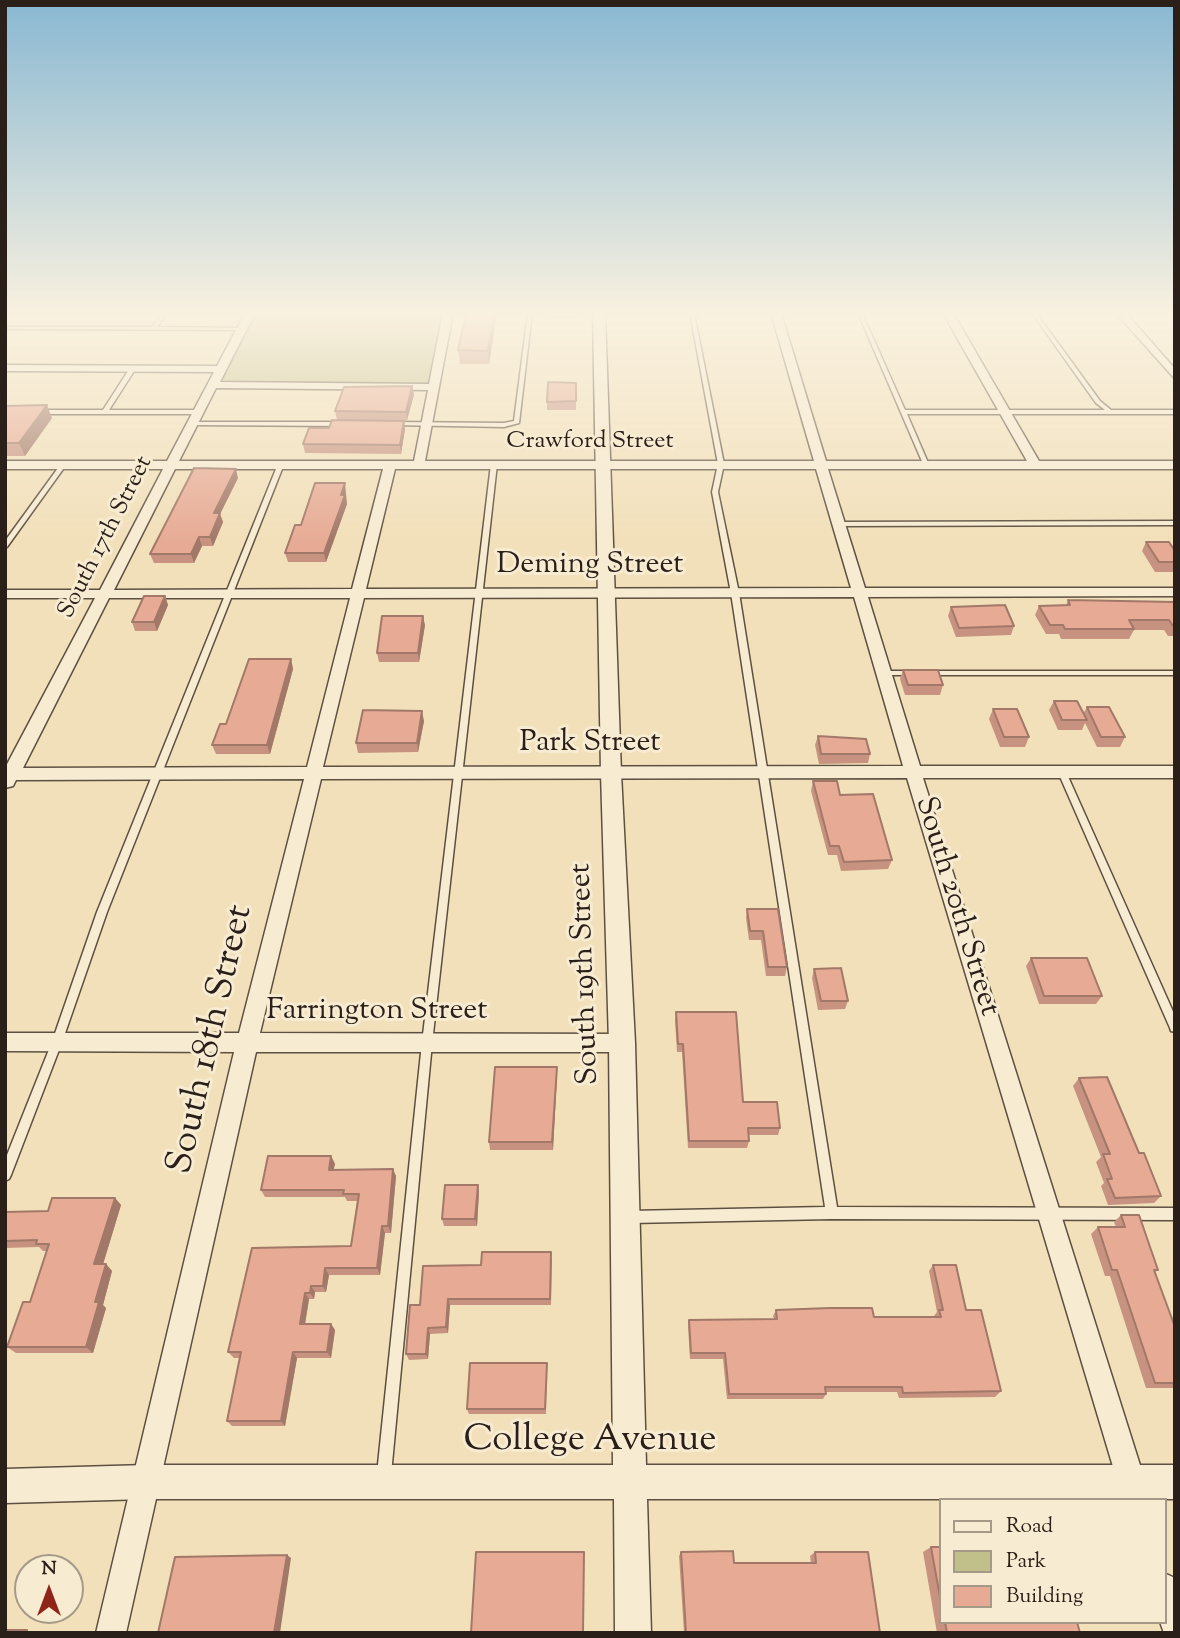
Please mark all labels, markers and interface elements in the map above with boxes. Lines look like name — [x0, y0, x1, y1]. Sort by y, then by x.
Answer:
street label: Crawford Street — [506, 429, 674, 457]
street label: South 17th Street — [54, 452, 160, 624]
street label: Deming Street — [497, 549, 683, 585]
street label: Park Street — [519, 727, 661, 763]
street label: South 20th Street — [905, 793, 1005, 1021]
street label: South 19th Street — [565, 862, 609, 1086]
street label: South 18th Street — [160, 901, 266, 1179]
street label: Farrington Street — [267, 995, 487, 1031]
street label: College Avenue — [464, 1421, 716, 1465]
legend — [939, 1498, 1166, 1624]
text: Road — [1006, 1512, 1053, 1542]
text: Park — [1006, 1547, 1046, 1577]
north arrow — [14, 1554, 84, 1624]
text: N — [41, 1556, 57, 1583]
text: Building — [1006, 1582, 1083, 1612]

